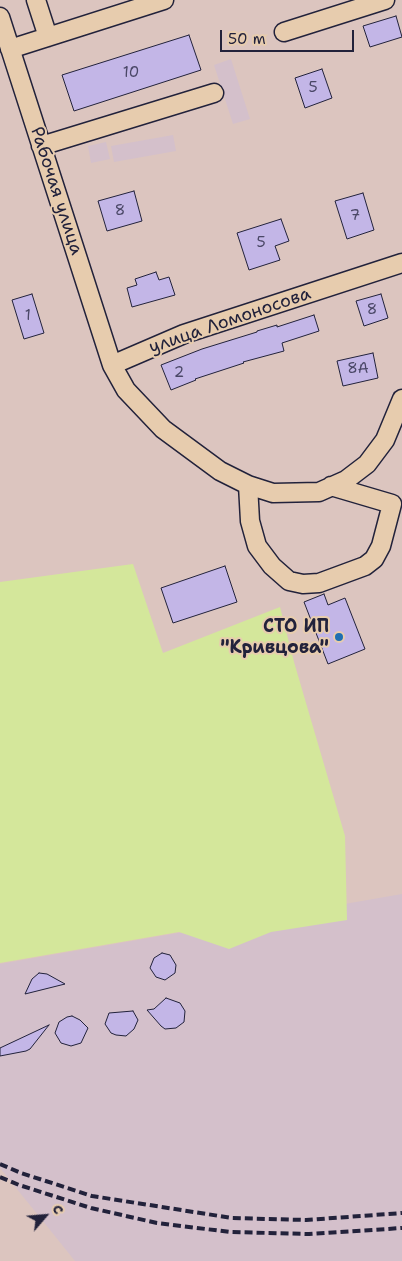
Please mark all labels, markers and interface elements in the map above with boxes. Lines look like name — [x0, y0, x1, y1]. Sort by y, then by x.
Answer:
scale bar — [222, 20, 356, 52]
text: 50 m — [228, 29, 266, 49]
house number: 10 — [123, 64, 139, 82]
house number: 5 — [308, 79, 318, 97]
street label: Рабочая улица — [25, 124, 87, 258]
house number: 8 — [115, 202, 125, 220]
house number: 7 — [350, 207, 360, 225]
house number: 5 — [256, 234, 266, 252]
street label: улица Ломоносова — [146, 283, 314, 359]
house number: 8 — [367, 301, 377, 319]
house number: 1 — [25, 307, 31, 325]
house number: 8А — [347, 360, 369, 378]
house number: 2 — [174, 364, 184, 382]
place label: СТО ИП "Кривцова" — [220, 616, 329, 659]
marker: СТО ИП "Кривцова" — [333, 631, 345, 643]
north arrow — [20, 1191, 70, 1241]
text: С — [48, 1201, 68, 1217]

